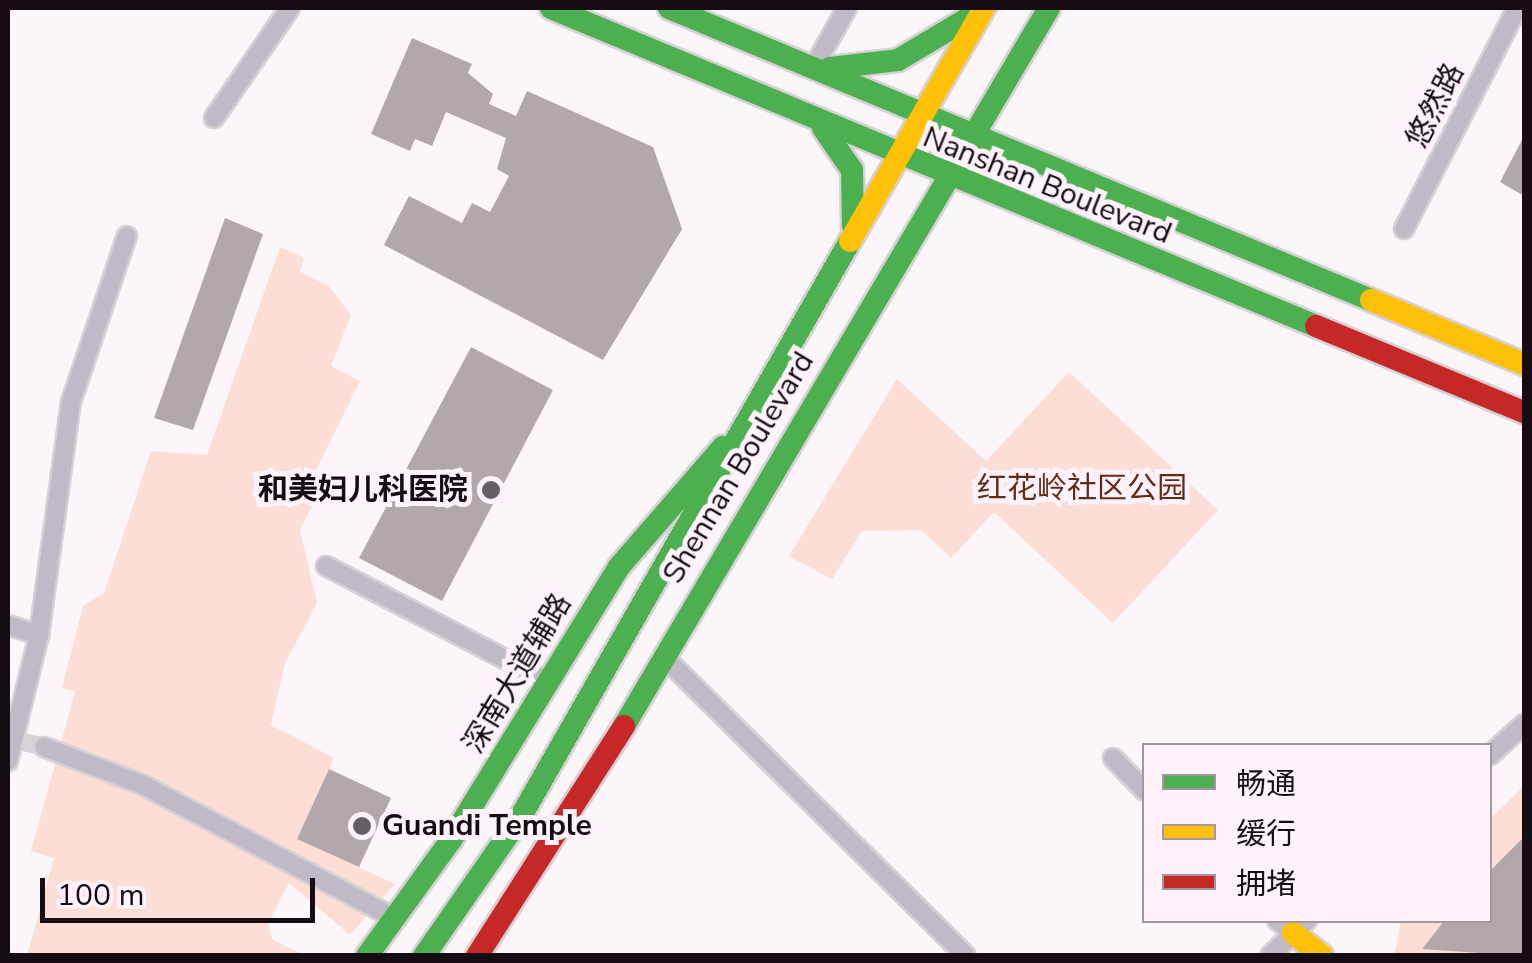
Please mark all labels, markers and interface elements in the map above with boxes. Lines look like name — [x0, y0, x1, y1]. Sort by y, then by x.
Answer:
street label: 悠然路 — [1400, 58, 1472, 154]
street label: Nanshan Boulevard — [918, 120, 1176, 252]
street label: Shennan Boulevard — [656, 346, 822, 590]
park label: 红花岭社区公园 — [977, 471, 1187, 507]
place label: 和美妇儿科医院 — [258, 472, 468, 508]
marker: 和美妇儿科医院 — [478, 477, 504, 503]
street label: 深南大道辅路 — [456, 588, 580, 760]
legend — [1142, 743, 1492, 923]
text: 畅通 — [1236, 764, 1296, 805]
place label: Guandi Temple — [382, 808, 592, 844]
text: 缓行 — [1236, 814, 1296, 855]
marker: Guandi Temple — [351, 815, 373, 837]
scale bar — [45, 858, 320, 920]
text: 拥堵 — [1236, 864, 1296, 905]
text: 100 m — [57, 875, 144, 916]

